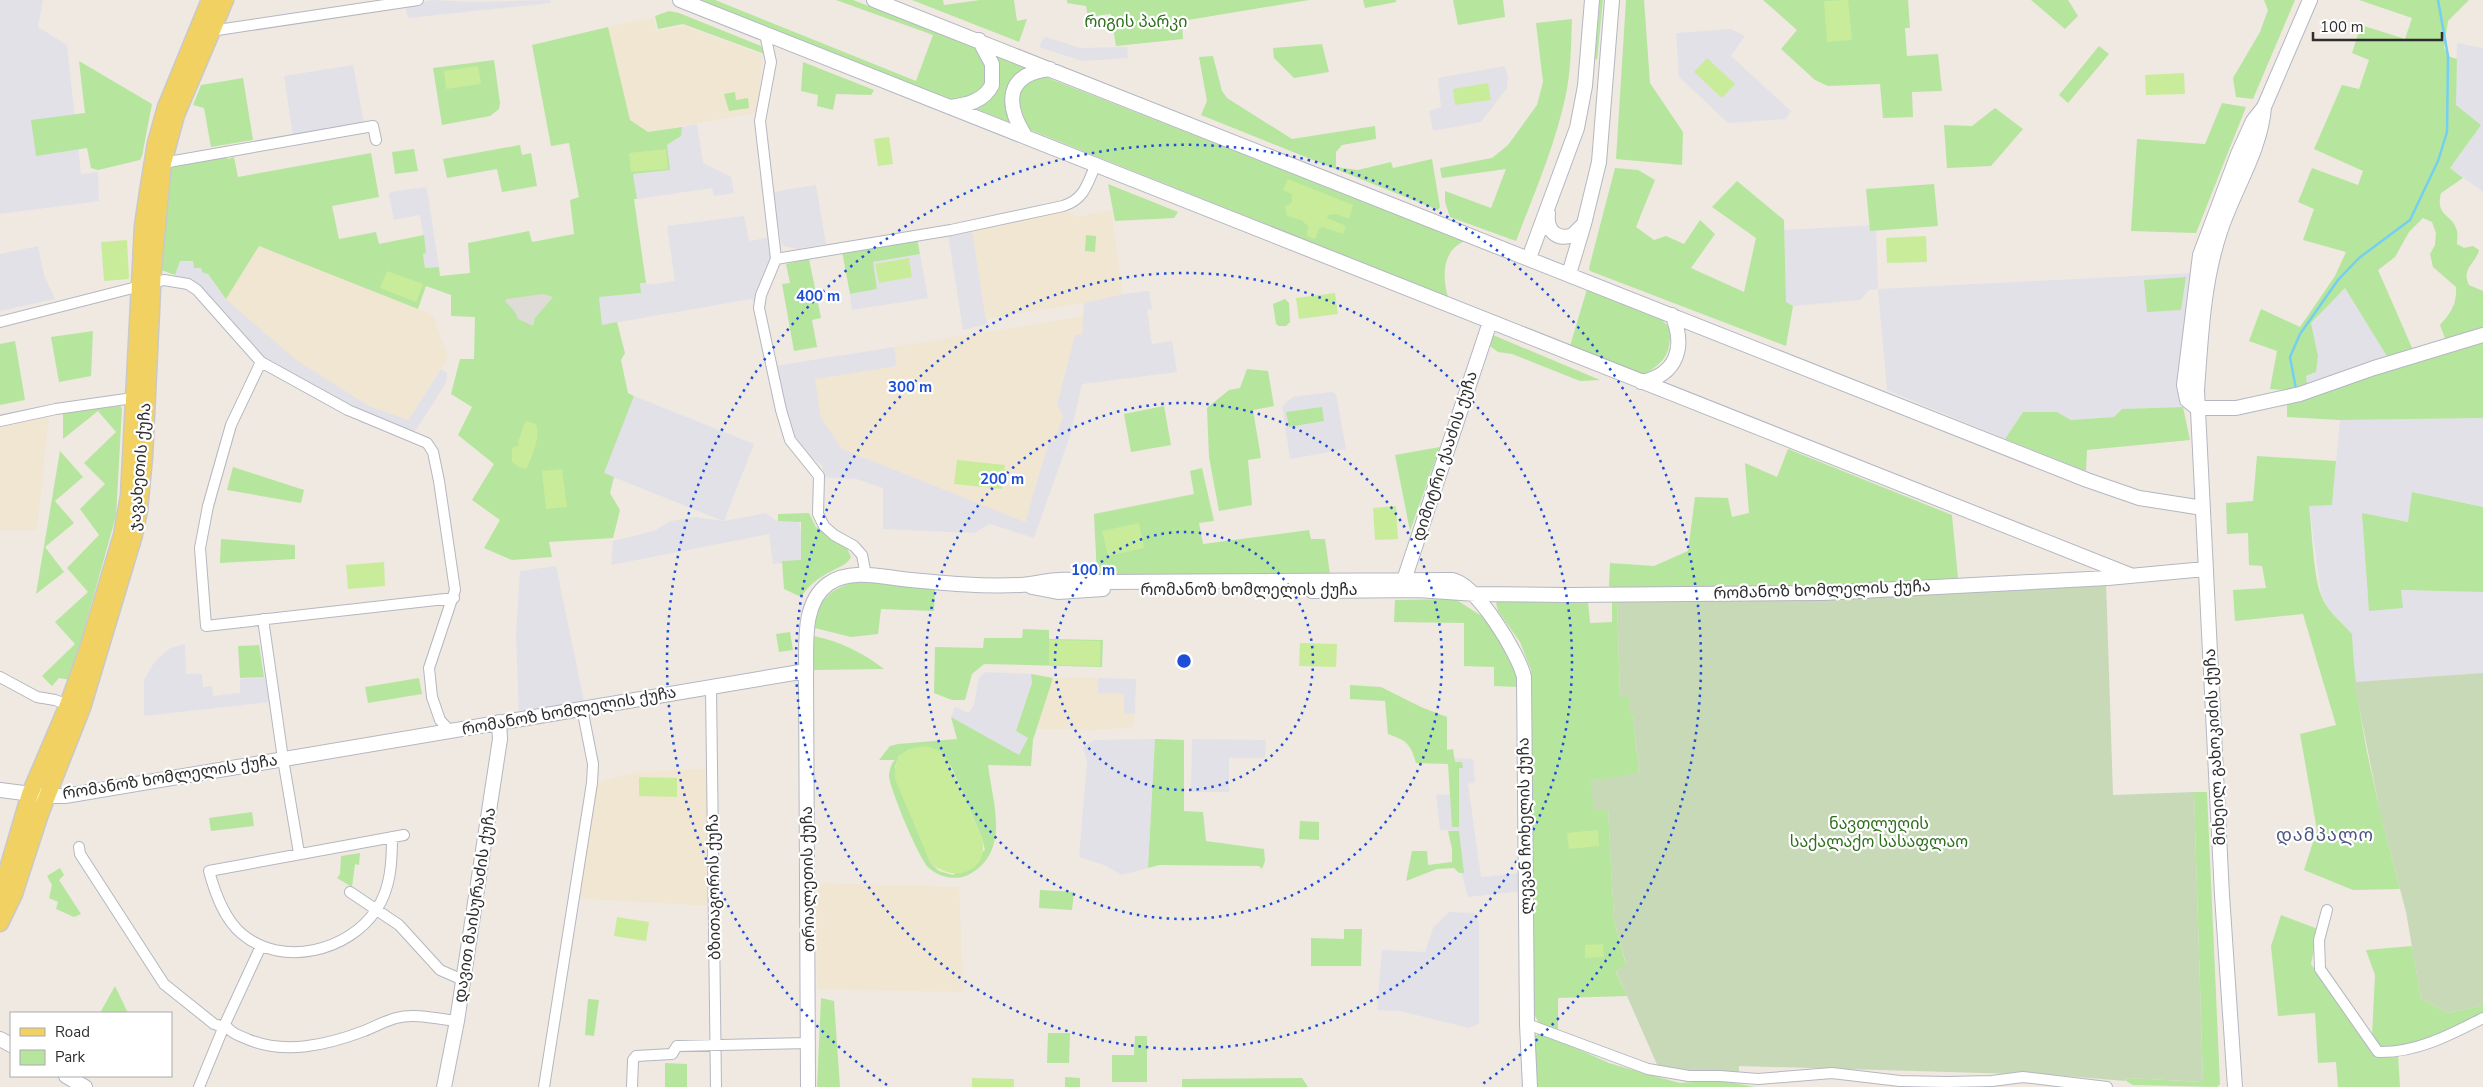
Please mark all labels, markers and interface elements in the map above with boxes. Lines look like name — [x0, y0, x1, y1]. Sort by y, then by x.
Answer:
scale bar — [2313, 10, 2442, 42]
park label: რიგის პარკი — [1084, 11, 1188, 33]
text: 100 m — [2320, 17, 2364, 37]
text: 400 m — [796, 286, 840, 306]
street label: დიმიტრი ქააძის ქუჩა — [1407, 368, 1483, 544]
text: 300 m — [888, 377, 932, 397]
street label: ჯავახეთის ქუჩა — [123, 402, 157, 532]
text: 200 m — [980, 469, 1024, 489]
text: 100 m — [1071, 560, 1115, 580]
street label: რომანოზ ხომლელის ქუჩა — [1713, 575, 1931, 605]
street label: რომანოზ ხომლელის ქუჩა — [1140, 579, 1358, 601]
street label: მიხეილ გახოკიძის ქუჩა — [2199, 648, 2231, 846]
centre of rings — [1175, 652, 1193, 670]
street label: რომანოზ ხომლელის ქუჩა — [460, 681, 678, 741]
street label: ლევან ჩოხელის ქუჩა — [1512, 737, 1538, 915]
street label: რომანოზ ხომლელის ქუჩა — [61, 749, 279, 805]
street label: დავით მაისურაძის ქუჩა — [449, 806, 501, 1004]
street label: თრიალეთის ქუჩა — [796, 806, 820, 952]
park label: ნავთლუღის საქალაქო სასაფლაო — [1790, 813, 1968, 853]
street label: ბზითაგორის ქუჩა — [702, 814, 726, 960]
district label: დამპალო — [2276, 823, 2374, 847]
legend — [10, 1012, 172, 1077]
text: Road — [55, 1022, 90, 1042]
text: Park — [55, 1047, 85, 1067]

